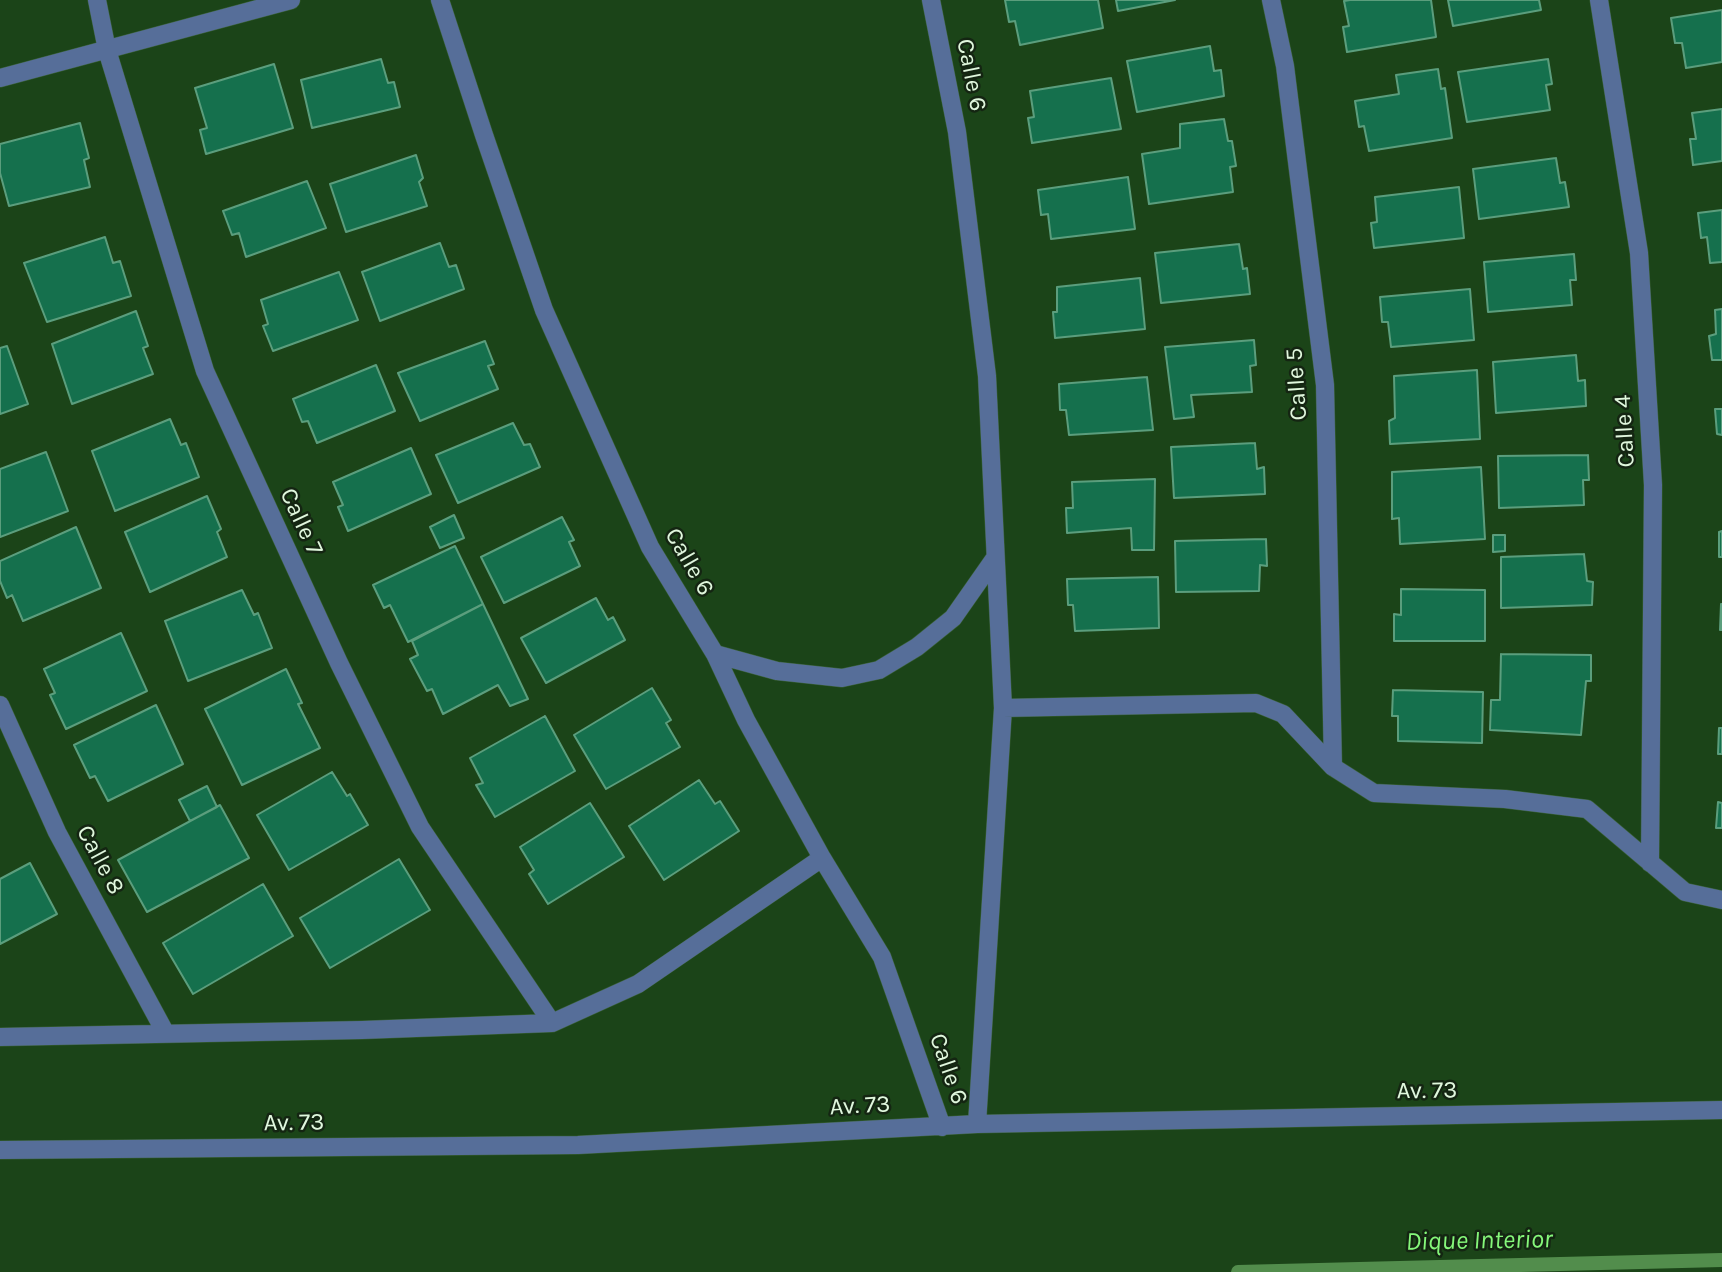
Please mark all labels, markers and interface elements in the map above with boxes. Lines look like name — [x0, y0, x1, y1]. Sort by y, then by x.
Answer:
street label: Calle 6 — [950, 36, 992, 114]
street label: Calle 5 — [1280, 347, 1314, 421]
street label: Calle 4 — [1609, 394, 1641, 468]
street label: Calle 7 — [273, 484, 329, 560]
street label: Calle 6 — [658, 523, 720, 601]
street label: Calle 8 — [70, 821, 130, 899]
street label: Calle 6 — [922, 1030, 974, 1108]
street label: Av. 73 — [1396, 1076, 1458, 1106]
street label: Av. 73 — [829, 1090, 891, 1122]
street label: Av. 73 — [263, 1108, 325, 1138]
water label: Dique Interior — [1405, 1224, 1553, 1258]

